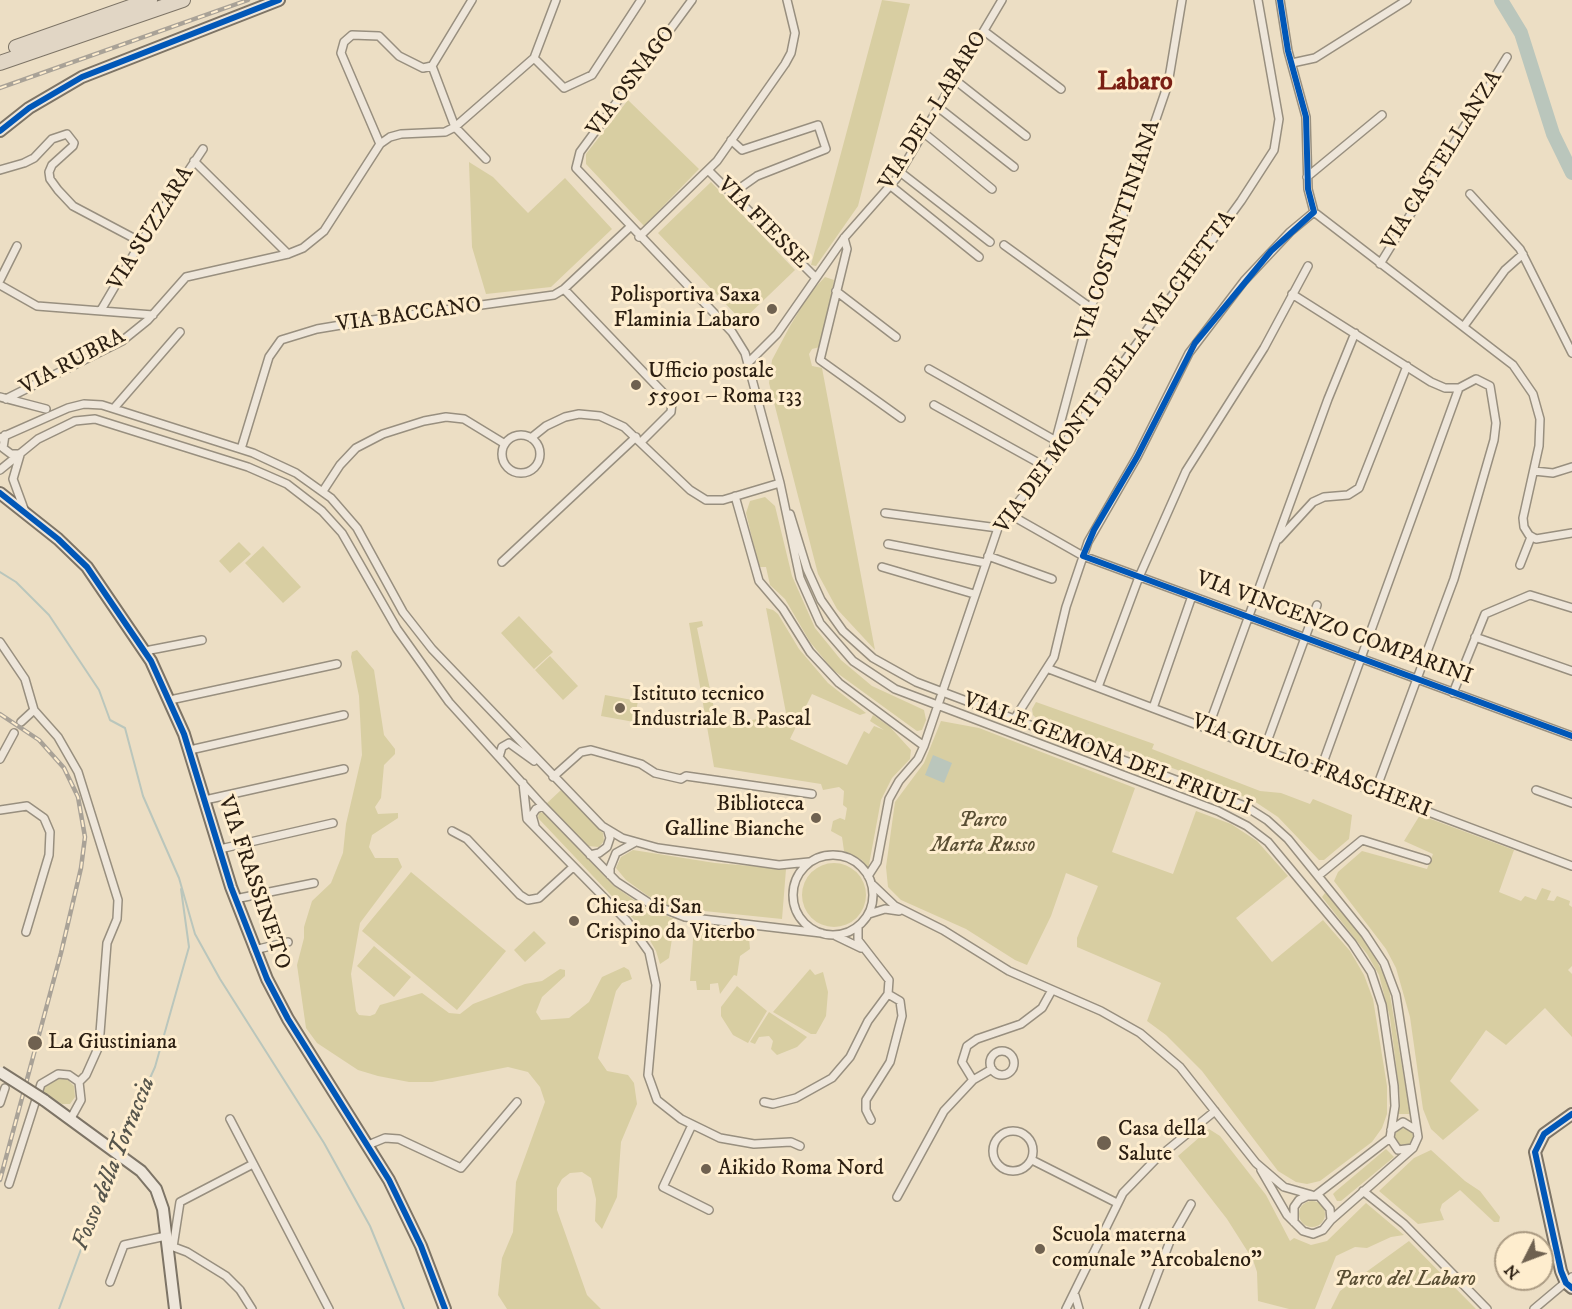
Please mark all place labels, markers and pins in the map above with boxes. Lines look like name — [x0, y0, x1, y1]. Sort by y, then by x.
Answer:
place label: Polisportiva Saxa Flaminia Labaro — [610, 283, 760, 334]
marker: Polisportiva Saxa Flaminia Labaro — [765, 302, 779, 316]
place label: Ufficio postale 55901 – Roma 133 — [648, 359, 802, 410]
marker: Ufficio postale 55901 – Roma 133 — [629, 378, 643, 392]
place label: Istituto tecnico Industriale B. Pascal — [632, 682, 811, 734]
marker: Istituto tecnico Industriale B. Pascal — [613, 701, 627, 715]
place label: Biblioteca Galline Bianche — [665, 792, 804, 843]
marker: Biblioteca Galline Bianche — [809, 811, 823, 825]
place label: Chiesa di San Crispino da Viterbo — [586, 895, 755, 946]
marker: Chiesa di San Crispino da Viterbo — [567, 914, 581, 928]
place label: La Giustiniana — [48, 1030, 177, 1056]
marker: La Giustiniana — [26, 1034, 44, 1052]
place label: Casa della Salute — [1118, 1117, 1206, 1168]
marker: Casa della Salute — [1095, 1134, 1113, 1152]
place label: Aikido Roma Nord — [718, 1156, 884, 1182]
marker: Aikido Roma Nord — [699, 1162, 713, 1176]
place label: Scuola materna comunale "Arcobaleno" — [1052, 1223, 1262, 1274]
marker: Scuola materna comunale "Arcobaleno" — [1033, 1242, 1047, 1256]

